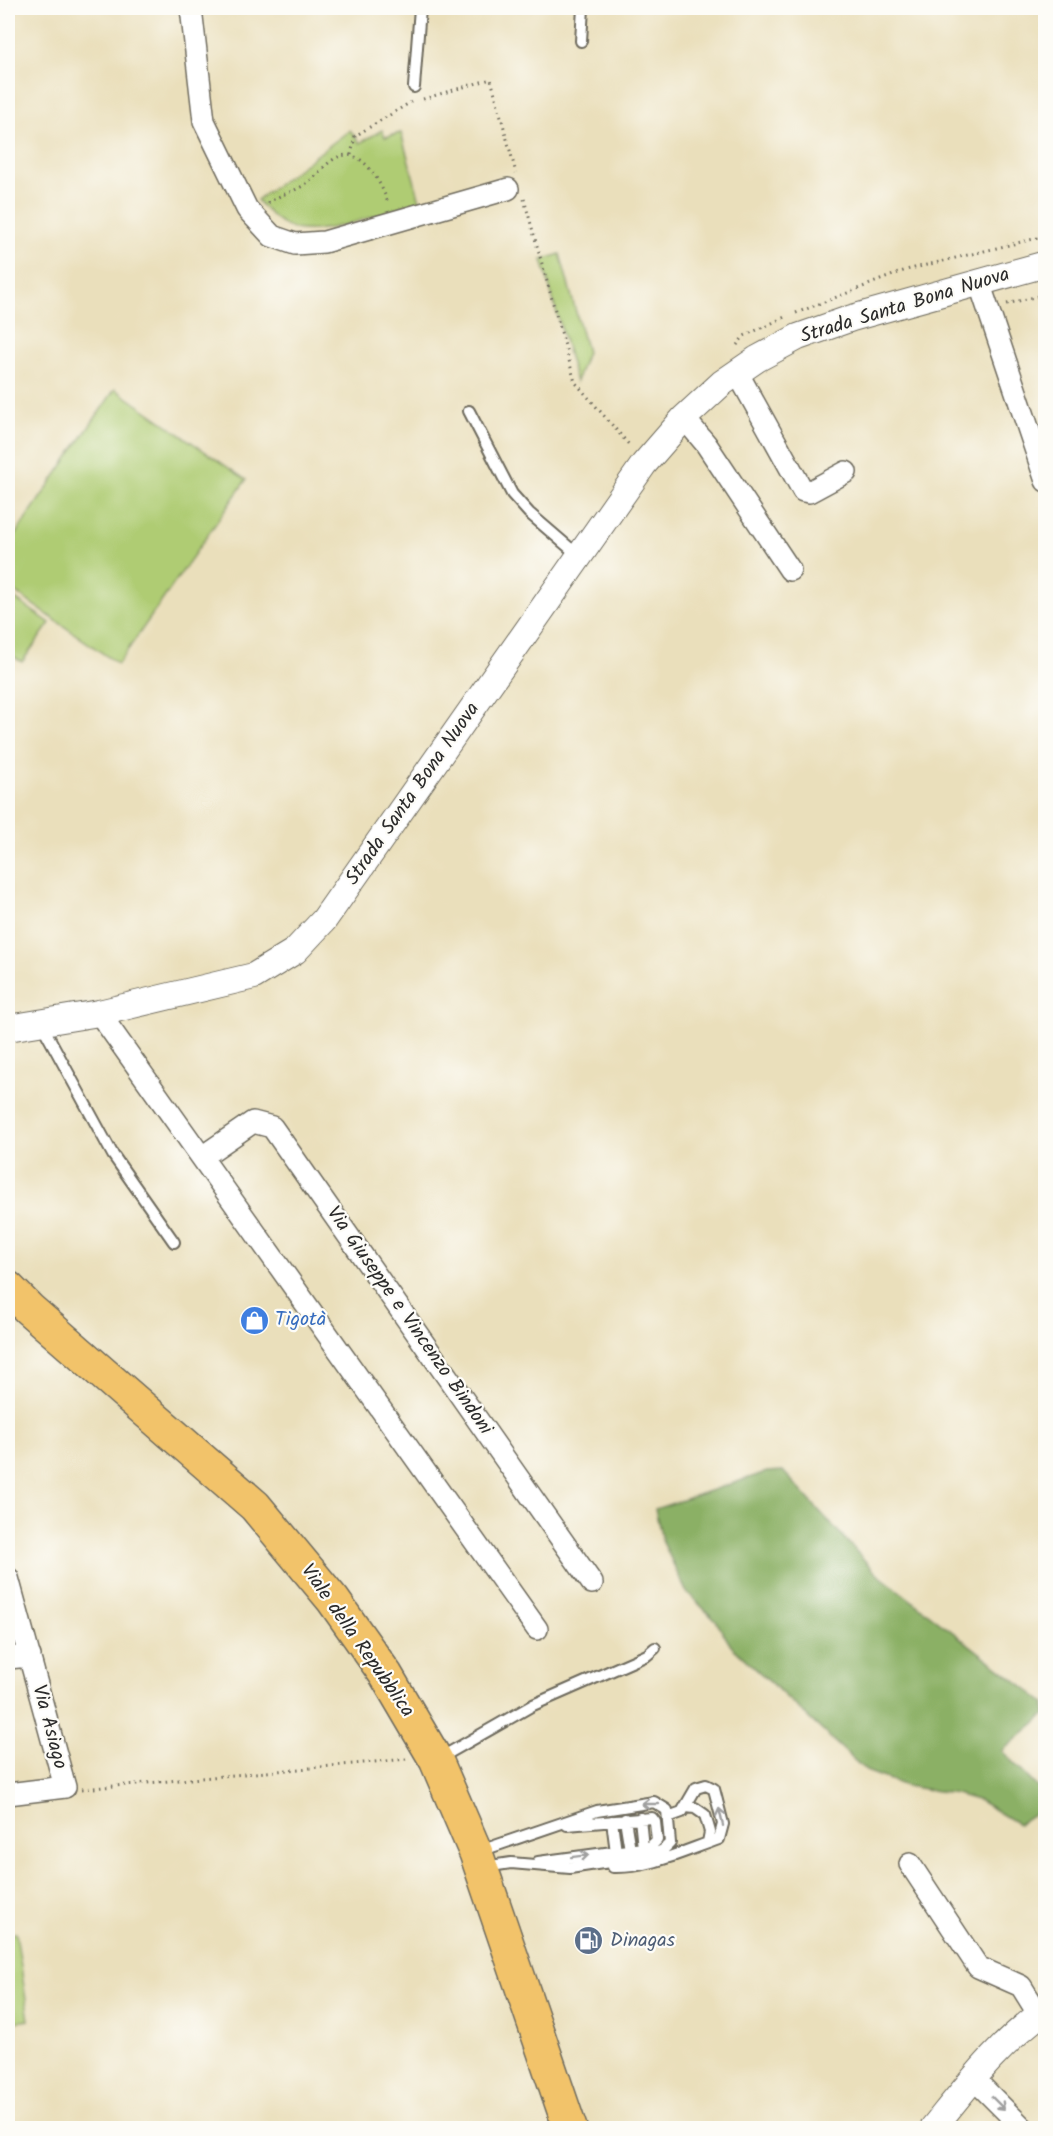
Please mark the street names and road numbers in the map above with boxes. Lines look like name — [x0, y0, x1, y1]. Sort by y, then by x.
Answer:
street label: Strada Santa Bona Nuova — [796, 259, 1014, 353]
street label: Strada Santa Bona Nuova — [338, 696, 488, 892]
street label: Via Giuseppe e Vincenzo Bindoni — [318, 1200, 501, 1443]
street label: Viale della Repubblica — [292, 1557, 422, 1725]
street label: Via Asiago — [22, 1681, 76, 1773]

